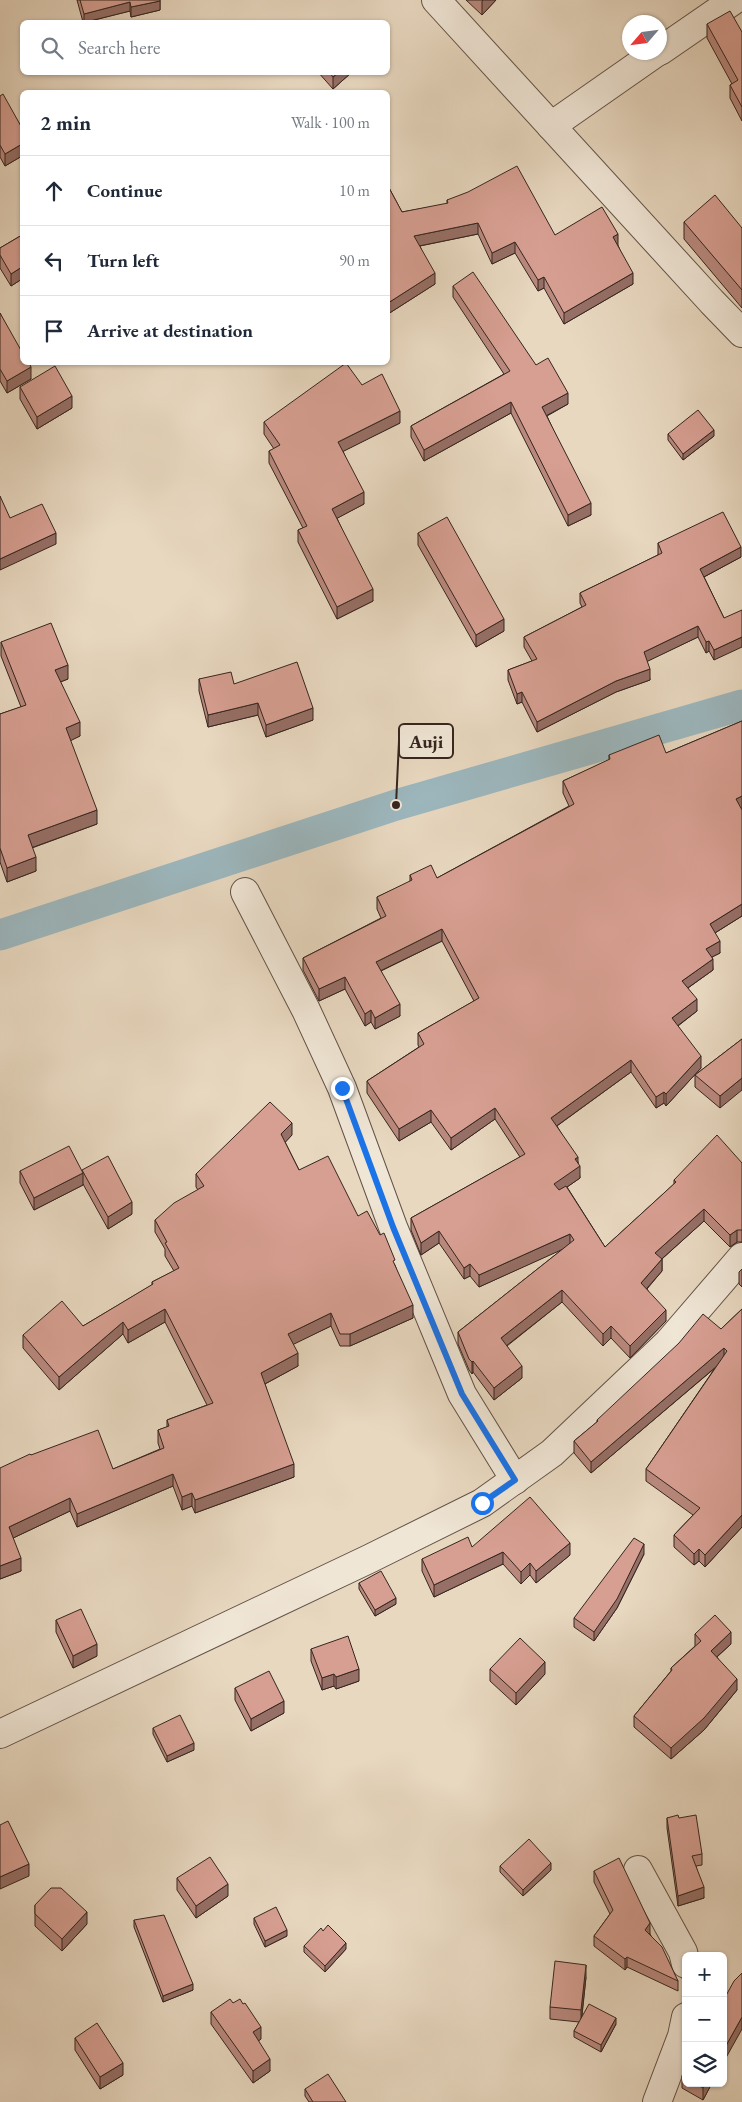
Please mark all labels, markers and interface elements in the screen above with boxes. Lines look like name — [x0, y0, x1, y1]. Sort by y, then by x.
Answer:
north arrow — [622, 15, 667, 60]
search box — [20, 20, 390, 75]
icon: search — [38, 34, 66, 62]
text: Search here — [78, 35, 160, 60]
text: 2 min — [40, 109, 91, 136]
text: Walk · 100 m — [291, 112, 370, 133]
icon: ahead — [40, 177, 68, 205]
text: Continue — [87, 178, 162, 203]
text: 10 m — [339, 180, 370, 201]
icon: left — [40, 247, 68, 275]
text: Turn left — [87, 248, 159, 273]
text: 90 m — [339, 250, 370, 271]
icon: arrive — [40, 317, 68, 345]
text: Arrive at destination — [87, 318, 253, 343]
callout: Auji — [399, 724, 453, 758]
text: Auji — [408, 729, 444, 754]
route end — [331, 1077, 354, 1100]
route start — [471, 1492, 494, 1515]
map controls — [682, 1952, 727, 2087]
button: + — [682, 1952, 727, 1997]
button: − — [682, 1997, 727, 2042]
button: layers — [682, 2042, 727, 2087]

